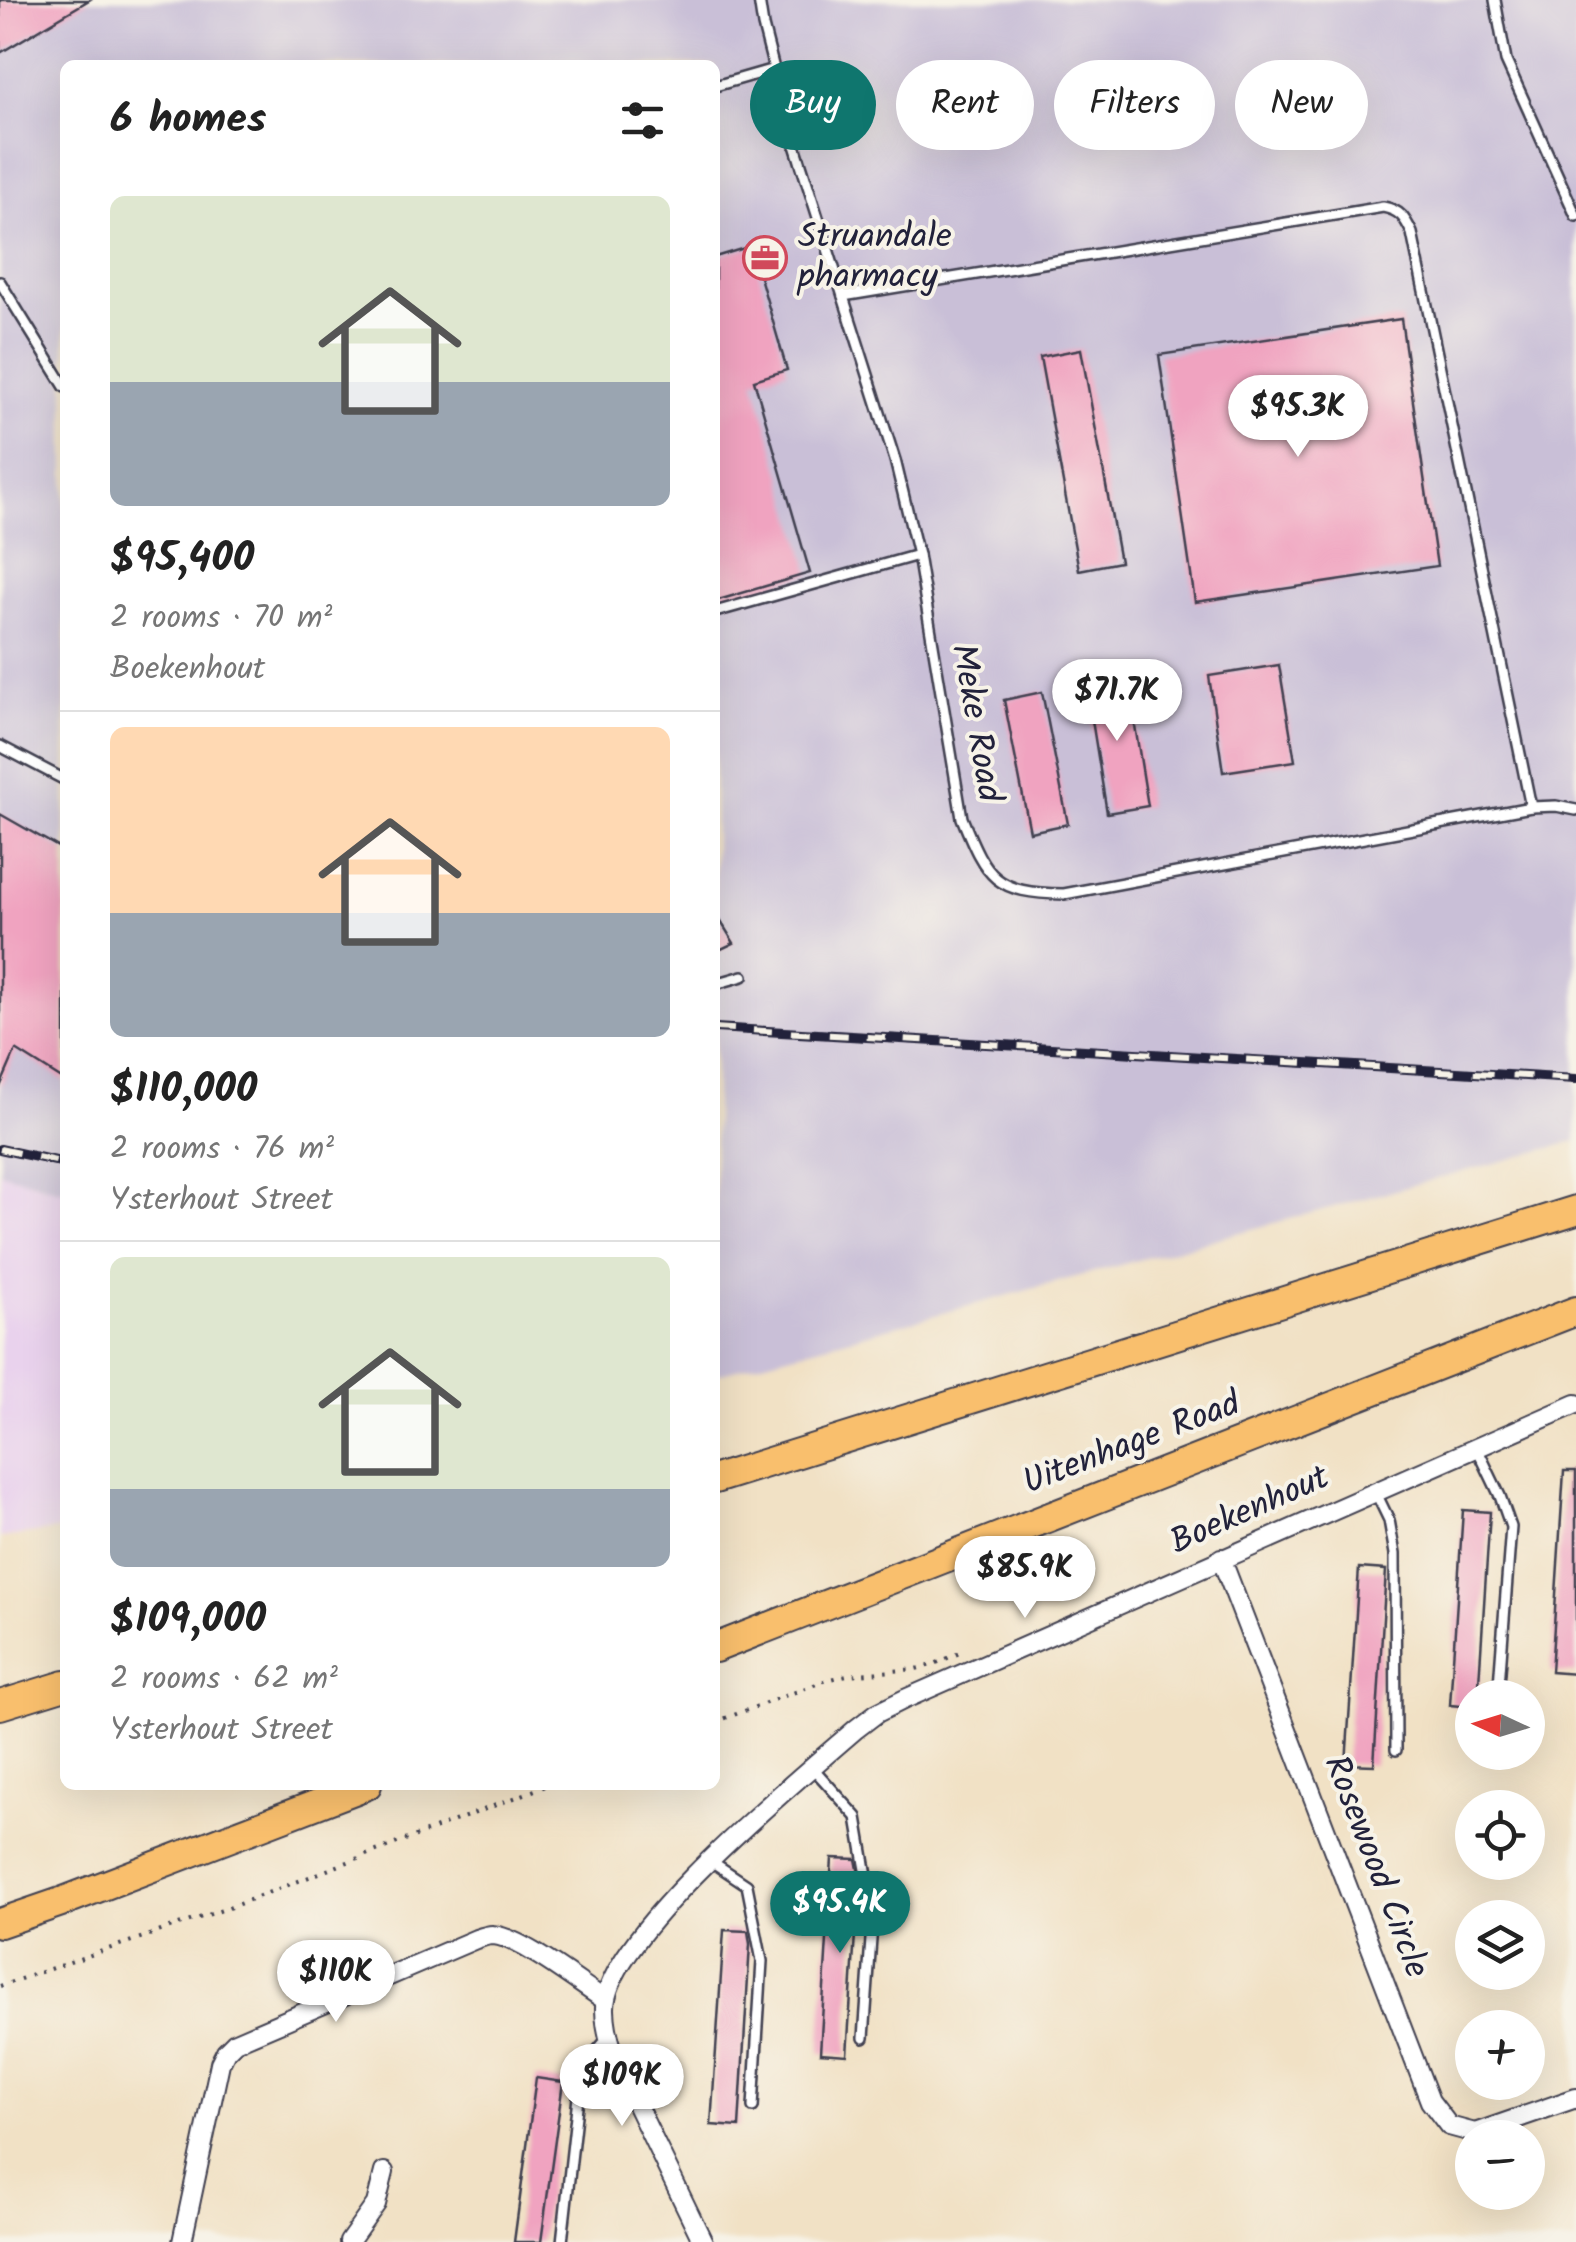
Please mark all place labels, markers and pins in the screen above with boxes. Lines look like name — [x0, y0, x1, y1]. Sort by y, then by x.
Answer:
place label: Struandale pharmacy — [796, 210, 952, 306]
office icon: Struandale pharmacy — [742, 235, 788, 281]
pin: $95.3K — [1217, 375, 1379, 460]
pin: $71.7K — [1036, 659, 1198, 744]
pin: $85.9K — [944, 1536, 1106, 1621]
pin: $95.4K — [759, 1871, 921, 1956]
pin: $110K — [266, 1940, 406, 2025]
pin: $109K — [552, 2044, 692, 2129]

